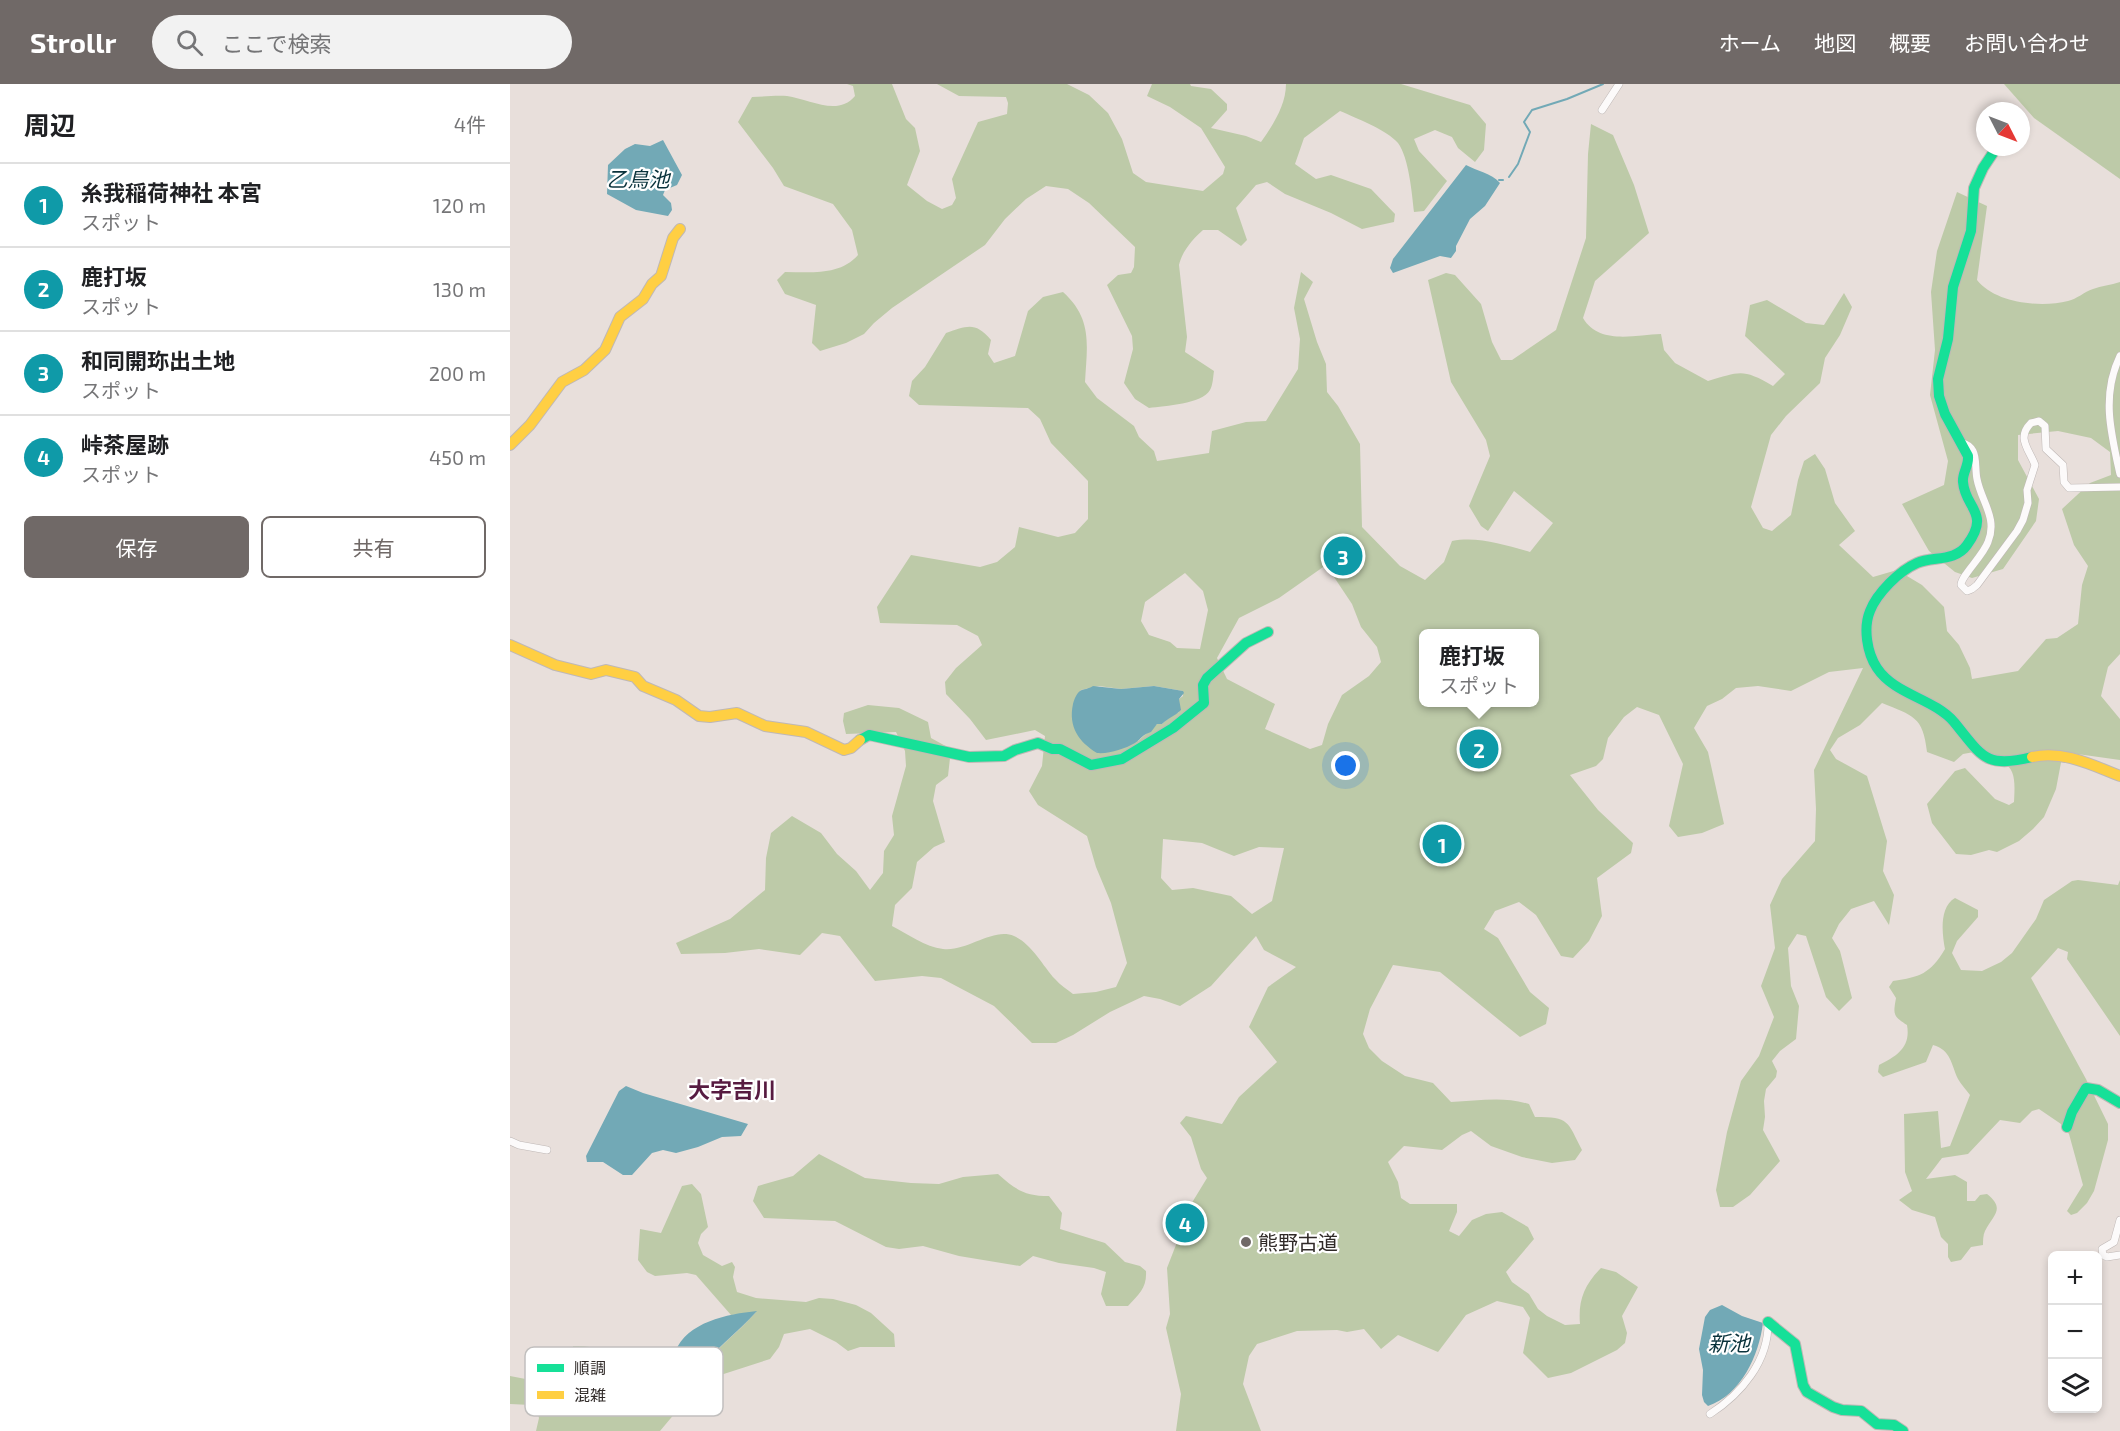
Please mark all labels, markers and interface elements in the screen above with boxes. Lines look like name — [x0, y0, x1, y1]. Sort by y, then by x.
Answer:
search box — [152, 15, 572, 69]
text: Strollr — [30, 25, 116, 59]
icon: search — [173, 26, 206, 59]
text: ここで検索 — [221, 30, 331, 56]
text: ホーム — [1719, 30, 1781, 55]
text: 地図 — [1814, 30, 1856, 55]
text: 概要 — [1889, 30, 1931, 55]
text: お問い合わせ — [1964, 30, 2090, 55]
north arrow — [1976, 102, 2030, 156]
text: 周辺 — [24, 109, 76, 140]
text: 4件 — [454, 112, 486, 136]
water label: 乙鳥池 — [607, 166, 671, 191]
text: 糸我稲荷神社 本宮 — [81, 179, 262, 205]
text: 1 — [39, 193, 48, 217]
text: 120 m — [433, 193, 486, 217]
text: スポット — [81, 210, 161, 234]
text: 鹿打坂 — [81, 263, 147, 289]
text: 2 — [38, 277, 49, 301]
text: 130 m — [433, 277, 486, 301]
text: スポット — [81, 294, 161, 318]
text: 和同開珎出土地 — [81, 347, 235, 373]
text: 3 — [38, 361, 49, 385]
text: 200 m — [429, 361, 486, 385]
text: スポット — [81, 378, 161, 402]
text: 峠茶屋跡 — [81, 431, 169, 457]
text: 4 — [37, 445, 50, 469]
text: 450 m — [429, 445, 486, 469]
text: スポット — [81, 462, 161, 486]
button: 保存 — [24, 516, 249, 578]
button: 共有 — [261, 516, 486, 578]
pin: 3 — [1324, 534, 1362, 578]
popup — [1419, 629, 1539, 707]
text: 鹿打坂 — [1439, 642, 1505, 668]
text: スポット — [1439, 673, 1519, 697]
pin: 2 — [1460, 726, 1498, 772]
your location — [1331, 751, 1360, 780]
pin: 1 — [1422, 822, 1462, 867]
district label: 大字吉川 — [688, 1076, 776, 1102]
pin: 4 — [1166, 1200, 1204, 1246]
place label: 熊野古道 — [1258, 1230, 1338, 1254]
marker: 熊野古道 — [1239, 1235, 1253, 1249]
map controls — [2048, 1251, 2102, 1413]
button: + — [2048, 1251, 2102, 1305]
button: − — [2048, 1305, 2102, 1359]
water label: 新池 — [1708, 1330, 1752, 1355]
legend — [525, 1347, 723, 1416]
text: 順調 — [574, 1358, 606, 1377]
button: layers — [2048, 1359, 2102, 1413]
text: 混雑 — [574, 1385, 606, 1404]

